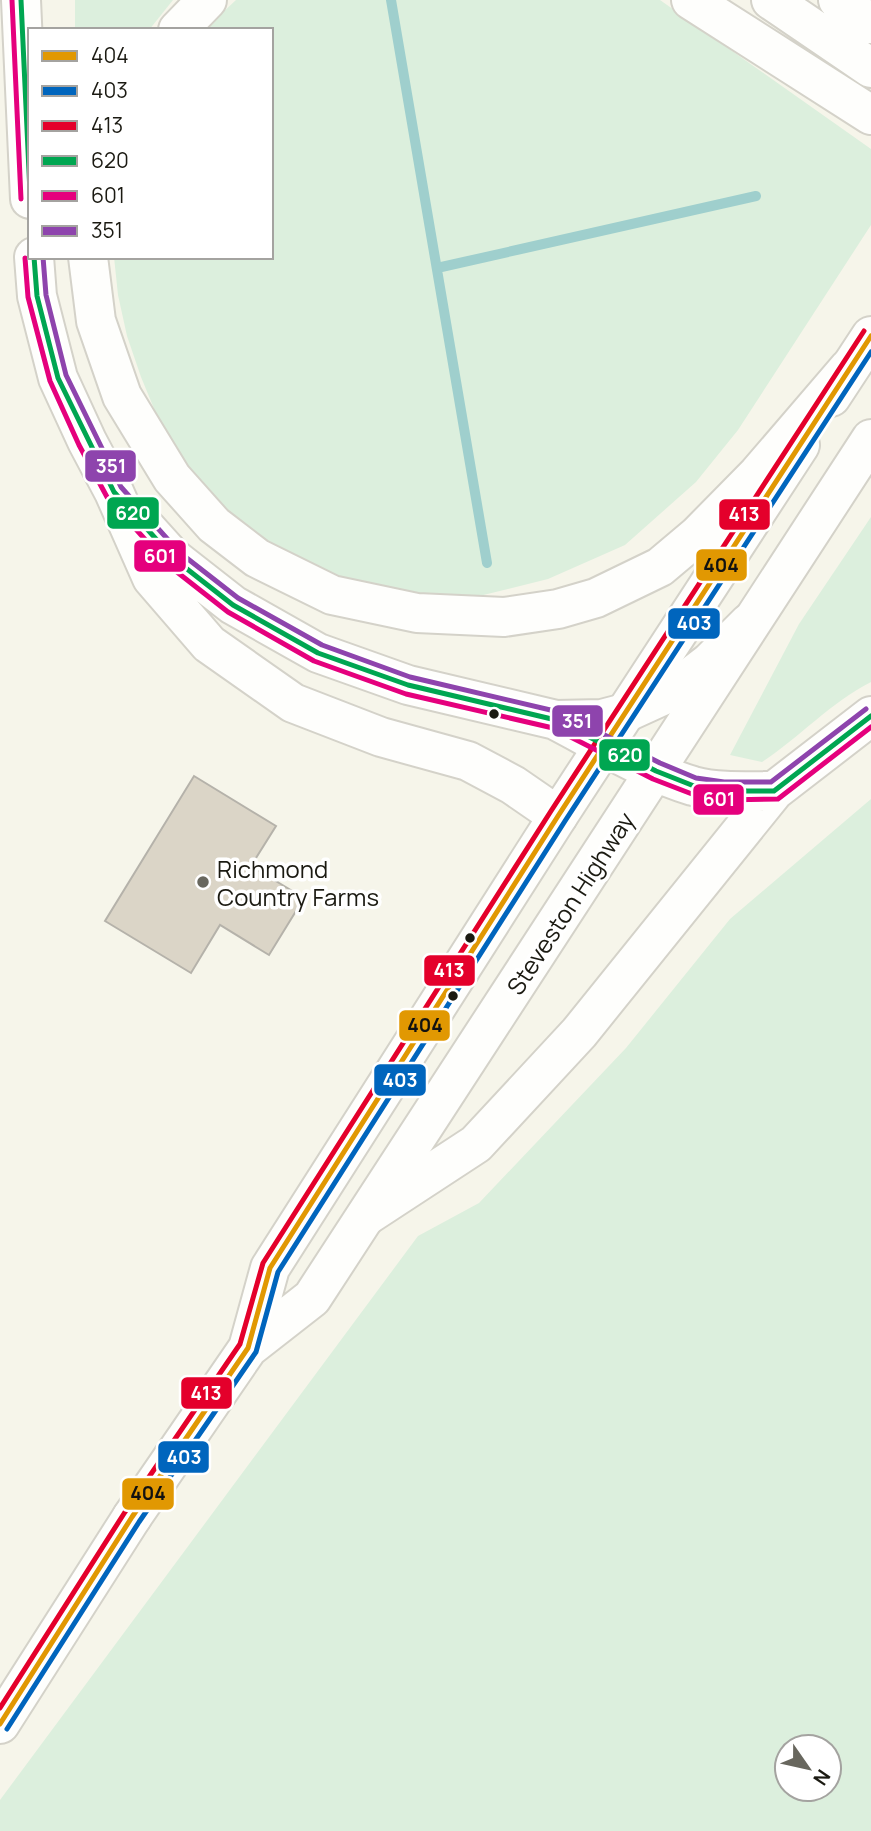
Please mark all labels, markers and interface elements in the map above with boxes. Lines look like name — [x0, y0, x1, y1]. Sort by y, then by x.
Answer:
legend — [28, 28, 273, 259]
text: 404 — [91, 41, 129, 69]
text: 403 — [91, 76, 128, 104]
text: 413 — [91, 111, 123, 139]
text: 620 — [91, 146, 129, 174]
text: 601 — [91, 181, 125, 209]
text: 351 — [91, 216, 123, 244]
line badge: 351 — [84, 449, 137, 483]
text: 351 — [96, 453, 126, 479]
line badge: 620 — [106, 496, 160, 530]
line badge: 413 — [718, 498, 771, 531]
text: 620 — [115, 500, 151, 526]
text: 413 — [729, 501, 759, 527]
line badge: 601 — [133, 539, 187, 573]
text: 601 — [144, 543, 176, 569]
line badge: 404 — [695, 548, 748, 582]
text: 404 — [703, 552, 739, 578]
line badge: 403 — [667, 607, 721, 640]
text: 403 — [676, 610, 712, 636]
line badge: 351 — [551, 704, 604, 738]
unlabelled marker — [487, 707, 501, 721]
text: 351 — [562, 708, 592, 734]
line badge: 620 — [598, 738, 651, 772]
text: 620 — [607, 742, 643, 768]
line badge: 601 — [692, 783, 745, 816]
text: 601 — [703, 786, 735, 812]
street label: Steveston Highway — [499, 805, 642, 1001]
place label: Richmond Country Farms — [217, 852, 379, 913]
marker: Richmond Country Farms — [195, 874, 211, 890]
unlabelled marker — [463, 931, 477, 945]
line badge: 413 — [423, 954, 476, 987]
text: 413 — [434, 957, 464, 983]
unlabelled marker — [446, 989, 460, 1003]
line badge: 404 — [398, 1009, 451, 1042]
text: 404 — [407, 1012, 443, 1038]
line badge: 403 — [373, 1063, 427, 1097]
text: 403 — [382, 1067, 418, 1093]
line badge: 413 — [180, 1376, 233, 1410]
text: 413 — [191, 1380, 221, 1406]
line badge: 403 — [157, 1440, 210, 1474]
text: 403 — [166, 1444, 202, 1470]
line badge: 404 — [121, 1477, 175, 1511]
text: 404 — [130, 1480, 166, 1506]
north arrow — [773, 1733, 843, 1803]
text: N — [807, 1765, 837, 1790]

